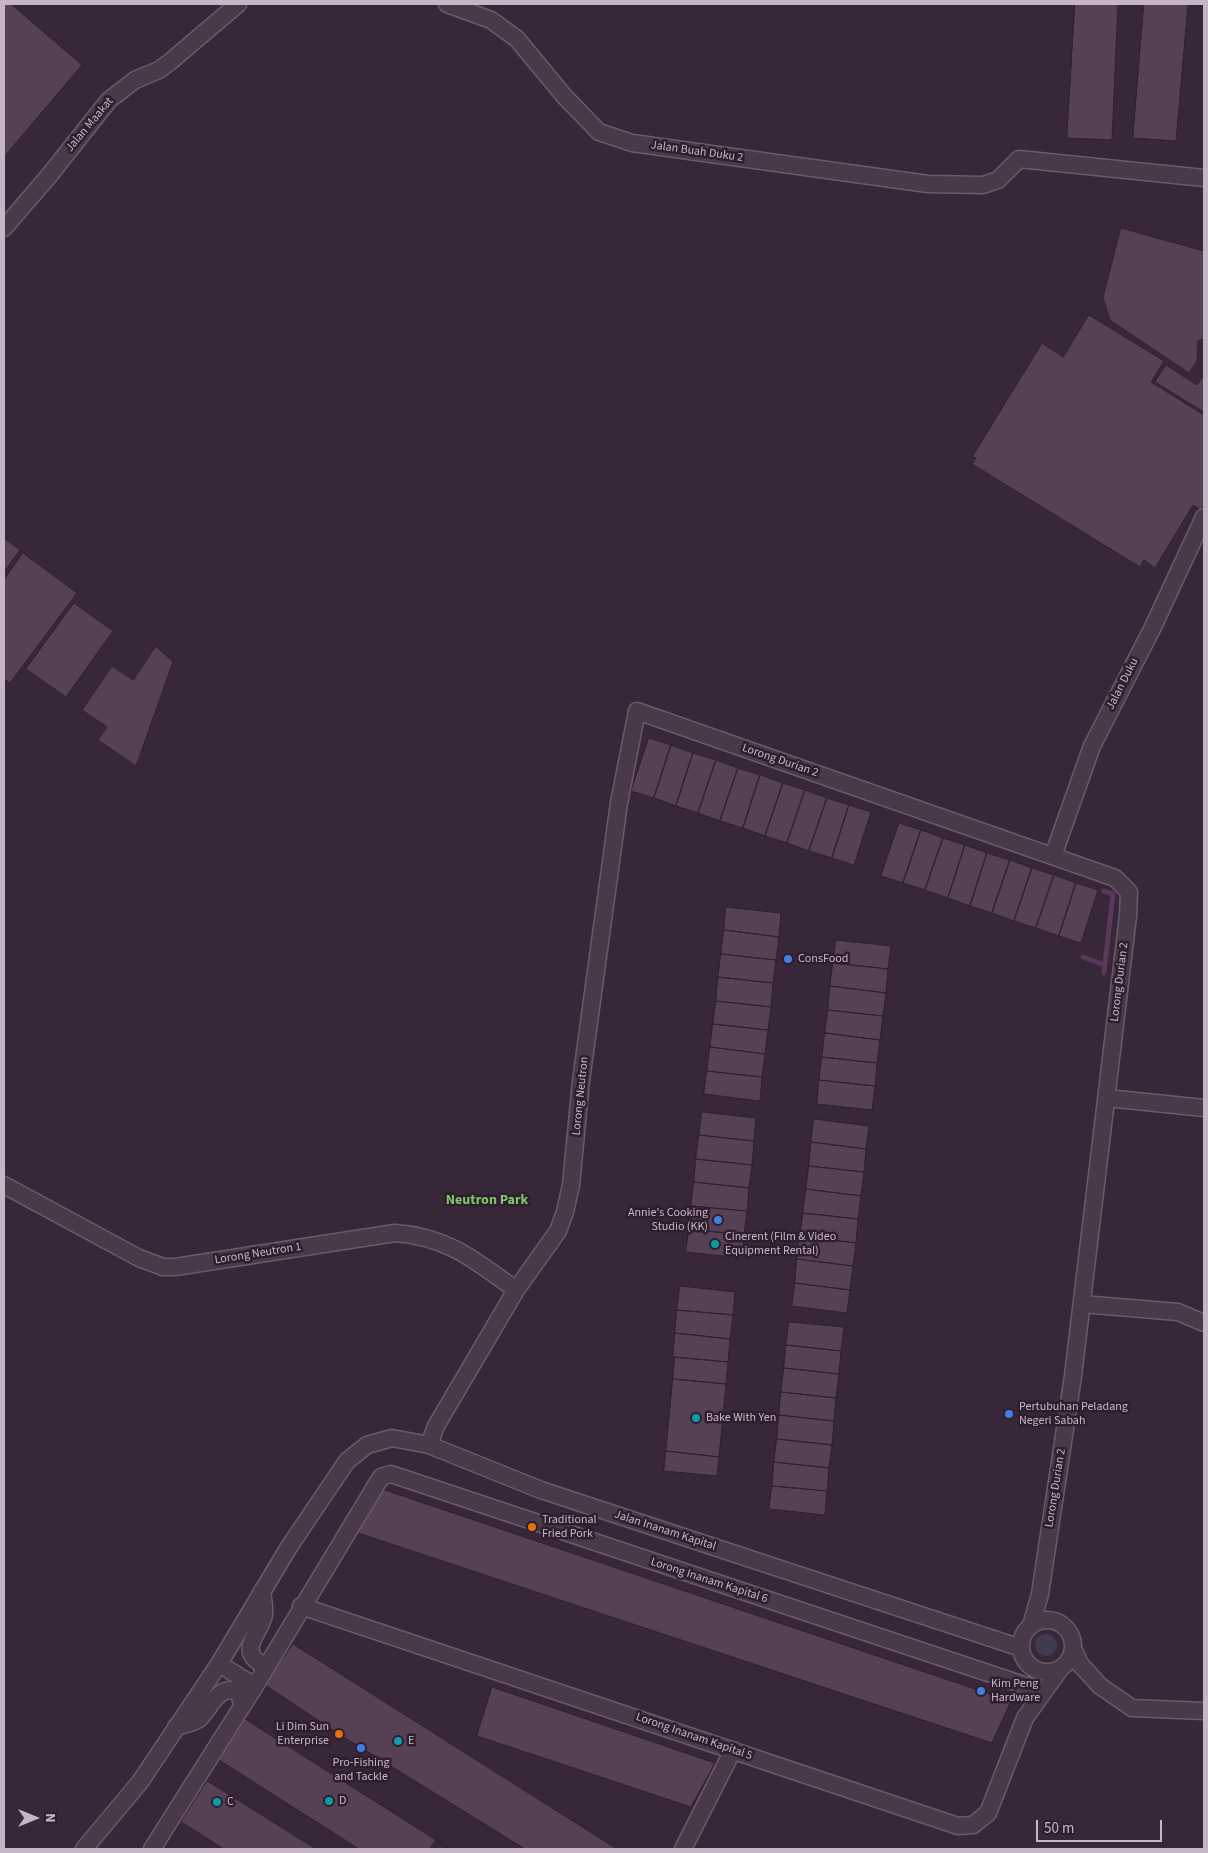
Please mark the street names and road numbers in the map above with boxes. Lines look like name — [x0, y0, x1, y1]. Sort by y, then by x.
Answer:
street label: Jalan Maakat — [63, 95, 117, 155]
street label: Jalan Buah Duku 2 — [650, 138, 744, 166]
street label: Jalan Duku — [1104, 656, 1142, 712]
street label: Lorong Durian 2 — [740, 741, 820, 781]
street label: Lorong Durian 2 — [1108, 942, 1132, 1022]
street label: Lorong Neutron — [570, 1056, 592, 1136]
street label: Lorong Neutron 1 — [214, 1240, 302, 1268]
street label: Lorong Durian 2 — [1043, 1447, 1069, 1529]
street label: Jalan Inanam Kapital — [612, 1508, 718, 1554]
street label: Lorong Inanam Kapital 6 — [649, 1555, 769, 1607]
street label: Lorong Inanam Kapital 5 — [634, 1710, 754, 1764]

